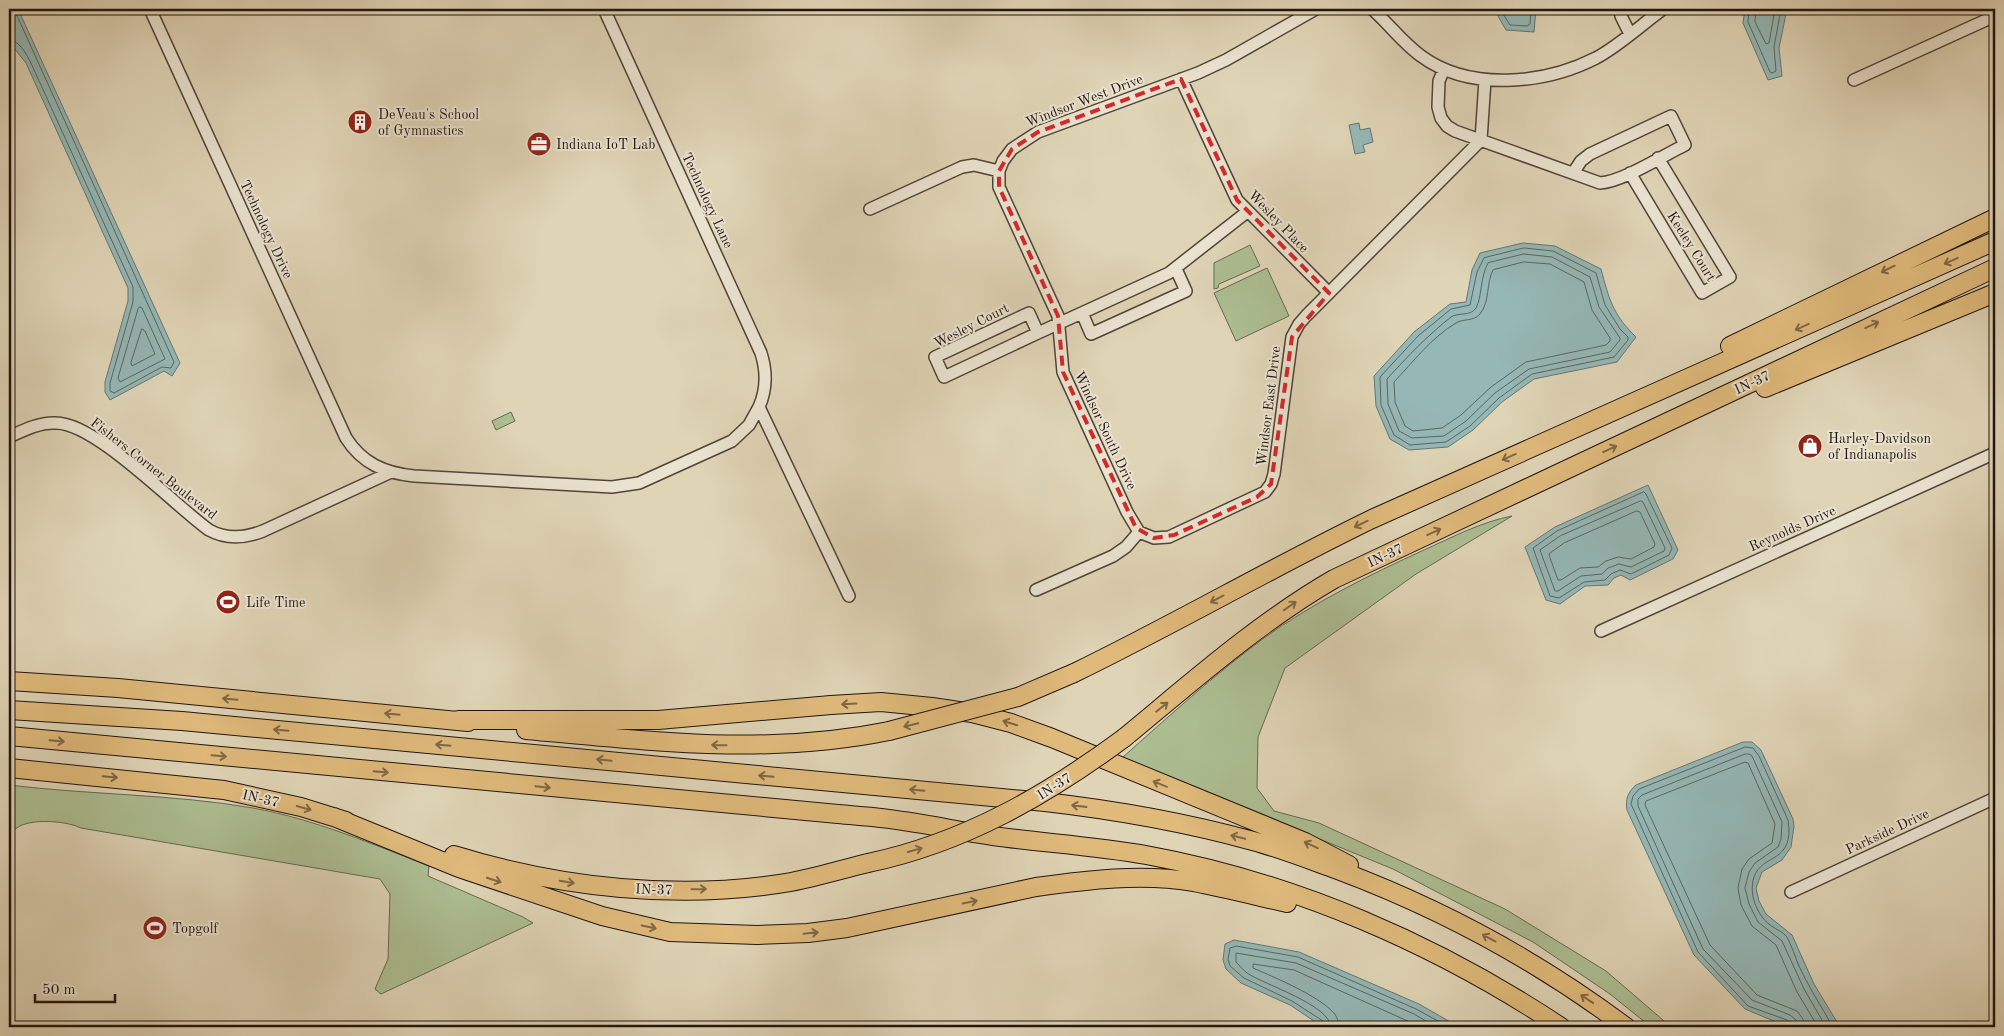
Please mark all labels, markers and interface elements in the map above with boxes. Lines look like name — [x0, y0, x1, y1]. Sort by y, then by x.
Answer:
street label: Windsor West Drive — [1024, 72, 1145, 130]
place label: DeVeau's School of Gymnastics — [378, 108, 479, 138]
building icon: DeVeau's School of Gymnastics — [347, 109, 373, 135]
office icon: Indiana IoT Lab — [526, 131, 552, 157]
place label: Indiana IoT Lab — [556, 138, 655, 152]
street label: Technology Lane — [679, 150, 735, 250]
street label: Technology Drive — [237, 178, 295, 281]
street label: Wesley Place — [1245, 188, 1311, 255]
street label: Keeley Court — [1664, 209, 1718, 284]
one-way arrow — [1944, 256, 1959, 266]
one-way arrow — [1881, 265, 1896, 274]
street label: Wesley Court — [932, 301, 1011, 351]
one-way arrow — [1864, 320, 1879, 330]
one-way arrow — [1795, 322, 1810, 332]
street label: Windsor East Drive — [1255, 345, 1283, 467]
street label: Windsor South Drive — [1072, 369, 1139, 492]
street label: IN-37 — [1732, 369, 1772, 397]
street label: Fishers Corner Boulevard — [88, 415, 219, 522]
place label: Harley-Davidson of Indianapolis — [1828, 432, 1931, 462]
shop icon: Harley-Davidson of Indianapolis — [1797, 433, 1823, 459]
one-way arrow — [1602, 444, 1617, 454]
one-way arrow — [1502, 453, 1517, 463]
street label: Reynolds Drive — [1747, 504, 1838, 554]
one-way arrow — [1354, 519, 1369, 529]
one-way arrow — [1426, 527, 1441, 536]
street label: IN-37 — [1365, 542, 1405, 570]
sports icon: Life Time — [215, 589, 241, 615]
one-way arrow — [1210, 594, 1225, 604]
place label: Life Time — [246, 596, 305, 610]
one-way arrow — [1282, 601, 1296, 611]
one-way arrow — [223, 694, 239, 704]
one-way arrow — [842, 699, 858, 708]
one-way arrow — [1155, 701, 1168, 712]
one-way arrow — [384, 709, 400, 719]
one-way arrow — [1002, 718, 1018, 728]
one-way arrow — [904, 721, 920, 730]
one-way arrow — [273, 725, 289, 735]
one-way arrow — [49, 736, 65, 746]
one-way arrow — [435, 740, 451, 750]
one-way arrow — [711, 740, 728, 750]
one-way arrow — [211, 751, 227, 761]
one-way arrow — [597, 755, 613, 765]
one-way arrow — [373, 767, 389, 776]
one-way arrow — [758, 771, 774, 781]
street label: IN-37 — [1035, 771, 1074, 803]
one-way arrow — [101, 773, 117, 782]
one-way arrow — [1153, 779, 1168, 788]
one-way arrow — [534, 782, 550, 792]
one-way arrow — [909, 785, 925, 795]
street label: IN-37 — [241, 788, 281, 810]
one-way arrow — [1071, 801, 1087, 811]
one-way arrow — [296, 804, 312, 814]
street label: Parkside Drive — [1844, 807, 1931, 857]
one-way arrow — [1231, 832, 1247, 841]
one-way arrow — [1304, 840, 1319, 849]
one-way arrow — [907, 845, 923, 855]
one-way arrow — [485, 876, 501, 885]
one-way arrow — [558, 877, 574, 887]
street label: IN-37 — [635, 882, 673, 898]
one-way arrow — [690, 885, 706, 894]
one-way arrow — [962, 896, 978, 906]
sports icon: Topgolf — [142, 915, 168, 941]
place label: Topgolf — [172, 922, 220, 936]
one-way arrow — [641, 923, 657, 932]
one-way arrow — [803, 928, 819, 937]
one-way arrow — [1481, 933, 1496, 943]
scale bar — [35, 971, 115, 1003]
text: 50 m — [42, 983, 76, 998]
one-way arrow — [1580, 994, 1594, 1004]

